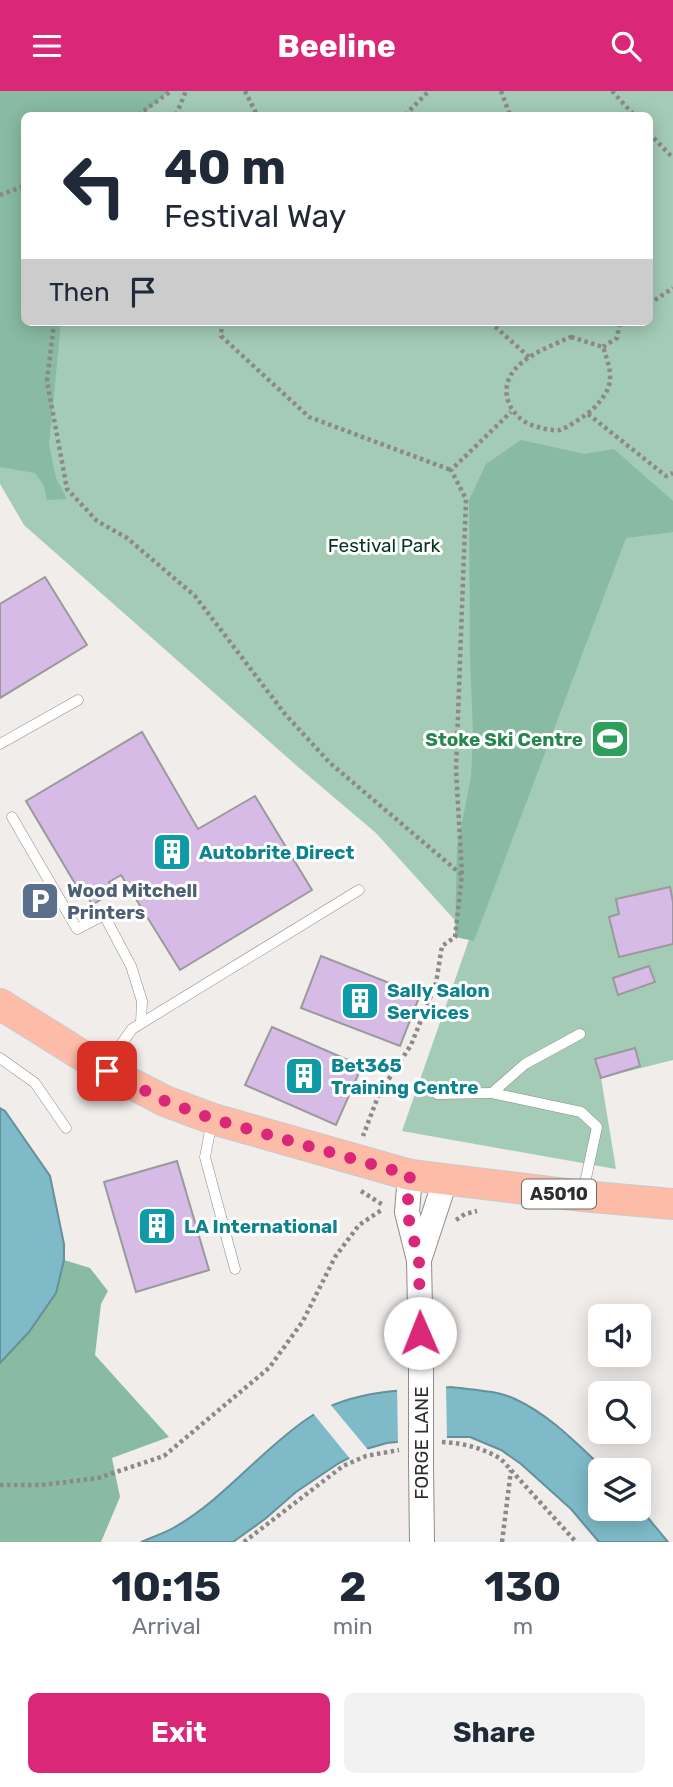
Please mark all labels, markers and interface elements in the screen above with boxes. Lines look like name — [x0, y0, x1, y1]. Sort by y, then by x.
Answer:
icon: menu — [28, 27, 66, 65]
text: Beeline — [277, 27, 396, 65]
icon: search — [607, 27, 645, 65]
text: 40 m — [164, 138, 286, 196]
icon: left — [49, 140, 140, 231]
text: Festival Way — [164, 197, 347, 235]
icon: arrive — [124, 273, 162, 311]
text: Then — [49, 277, 110, 308]
park label: Festival Park — [328, 534, 441, 557]
sports icon: Stoke Ski Centre — [589, 718, 631, 760]
place label: Stoke Ski Centre — [425, 728, 583, 751]
building icon: Autobrite Direct — [151, 831, 193, 873]
place label: Autobrite Direct — [199, 841, 354, 864]
place label: Wood Mitchell Printers — [67, 879, 197, 924]
parking icon: Wood Mitchell Printers — [19, 880, 61, 922]
place label: Sally Salon Services — [387, 979, 490, 1024]
building icon: Sally Salon Services — [339, 980, 381, 1022]
pin — [77, 1041, 137, 1101]
icon: arrive — [88, 1052, 126, 1090]
place label: Bet365 Training Centre — [331, 1054, 478, 1099]
building icon: Bet365 Training Centre — [283, 1055, 325, 1097]
road number: A5010 — [522, 1179, 596, 1209]
building icon: LA International — [136, 1205, 178, 1247]
place label: LA International — [184, 1215, 338, 1238]
position arrow — [383, 1296, 457, 1370]
map controls — [588, 1304, 651, 1521]
button: sound — [588, 1304, 651, 1367]
button: search — [588, 1381, 651, 1444]
street label: FORGE LANE — [410, 1386, 433, 1500]
button: layers — [588, 1458, 651, 1521]
text: 10:15 — [112, 1562, 221, 1612]
text: 2 — [339, 1562, 366, 1612]
text: 130 — [484, 1562, 561, 1612]
text: Arrival — [132, 1612, 201, 1640]
text: min — [333, 1612, 373, 1640]
text: m — [513, 1612, 533, 1640]
button: Exit — [28, 1693, 330, 1773]
button: Share — [344, 1693, 645, 1773]

